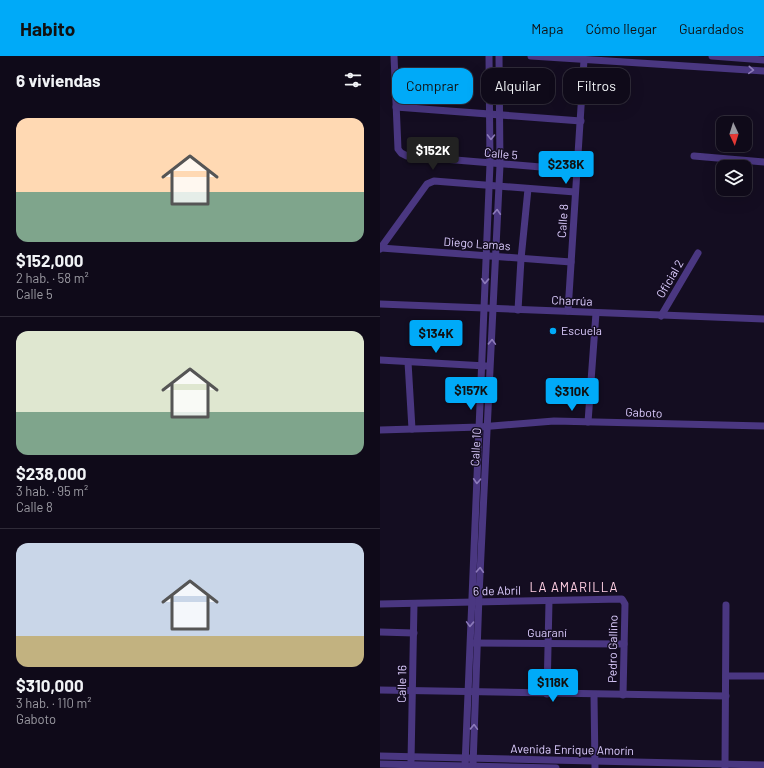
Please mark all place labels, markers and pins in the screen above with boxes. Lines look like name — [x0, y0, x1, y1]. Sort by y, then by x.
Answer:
pin: $152K — [405, 137, 461, 171]
pin: $238K — [538, 151, 594, 185]
pin: $134K — [408, 320, 464, 354]
place label: Escuela — [561, 323, 602, 337]
marker: Escuela — [548, 326, 558, 336]
pin: $157K — [443, 377, 499, 411]
pin: $310K — [544, 378, 600, 412]
pin: $118K — [525, 669, 581, 703]

